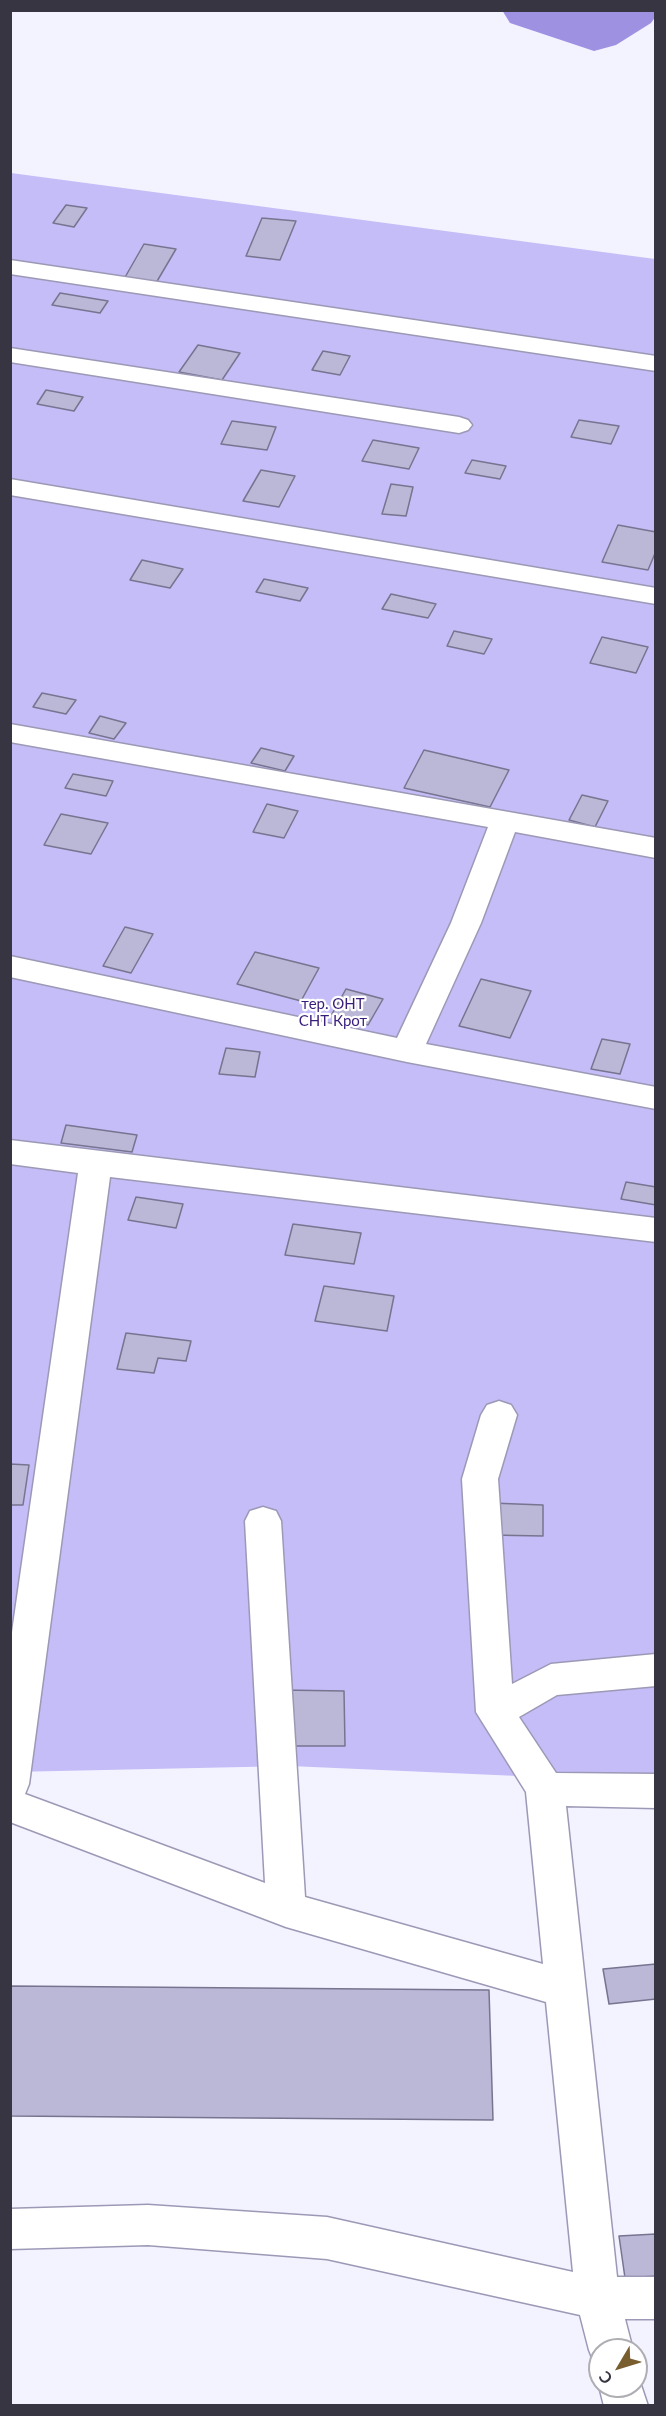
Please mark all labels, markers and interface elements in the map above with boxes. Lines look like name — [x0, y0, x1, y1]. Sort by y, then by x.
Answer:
park label: тер. ОНТ СНТ Крот — [299, 995, 367, 1030]
north arrow — [588, 2338, 648, 2398]
text: С — [594, 2368, 616, 2388]

